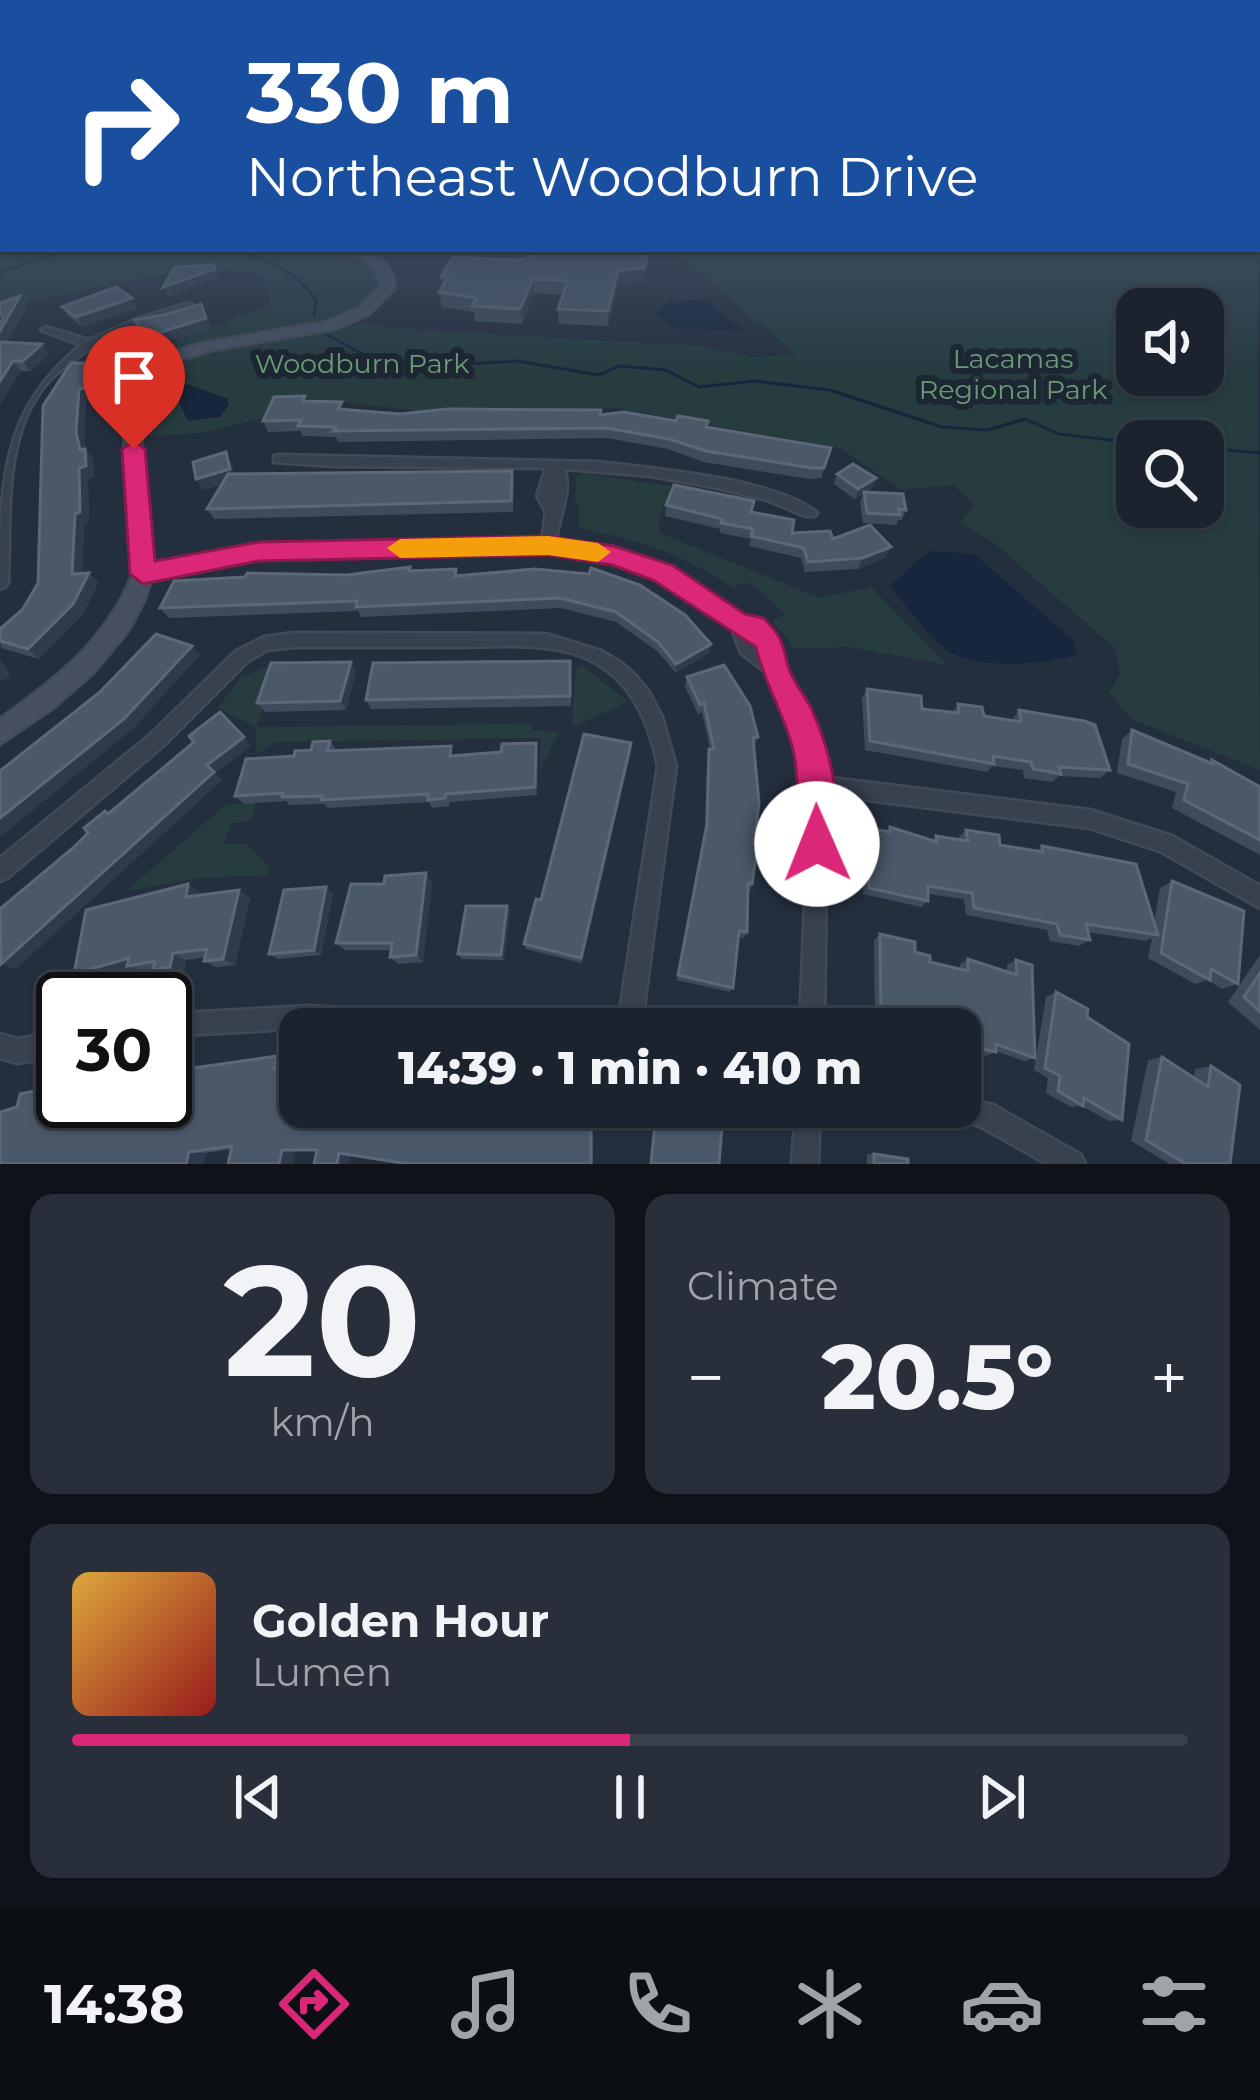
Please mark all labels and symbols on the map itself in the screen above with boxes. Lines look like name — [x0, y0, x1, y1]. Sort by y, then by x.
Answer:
pin — [83, 326, 185, 449]
park label: Lacamas Regional Park — [919, 342, 1108, 406]
park label: Woodburn Park — [255, 347, 470, 380]
position arrow — [754, 781, 880, 907]
speed limit sign: 30 — [36, 972, 192, 1128]

